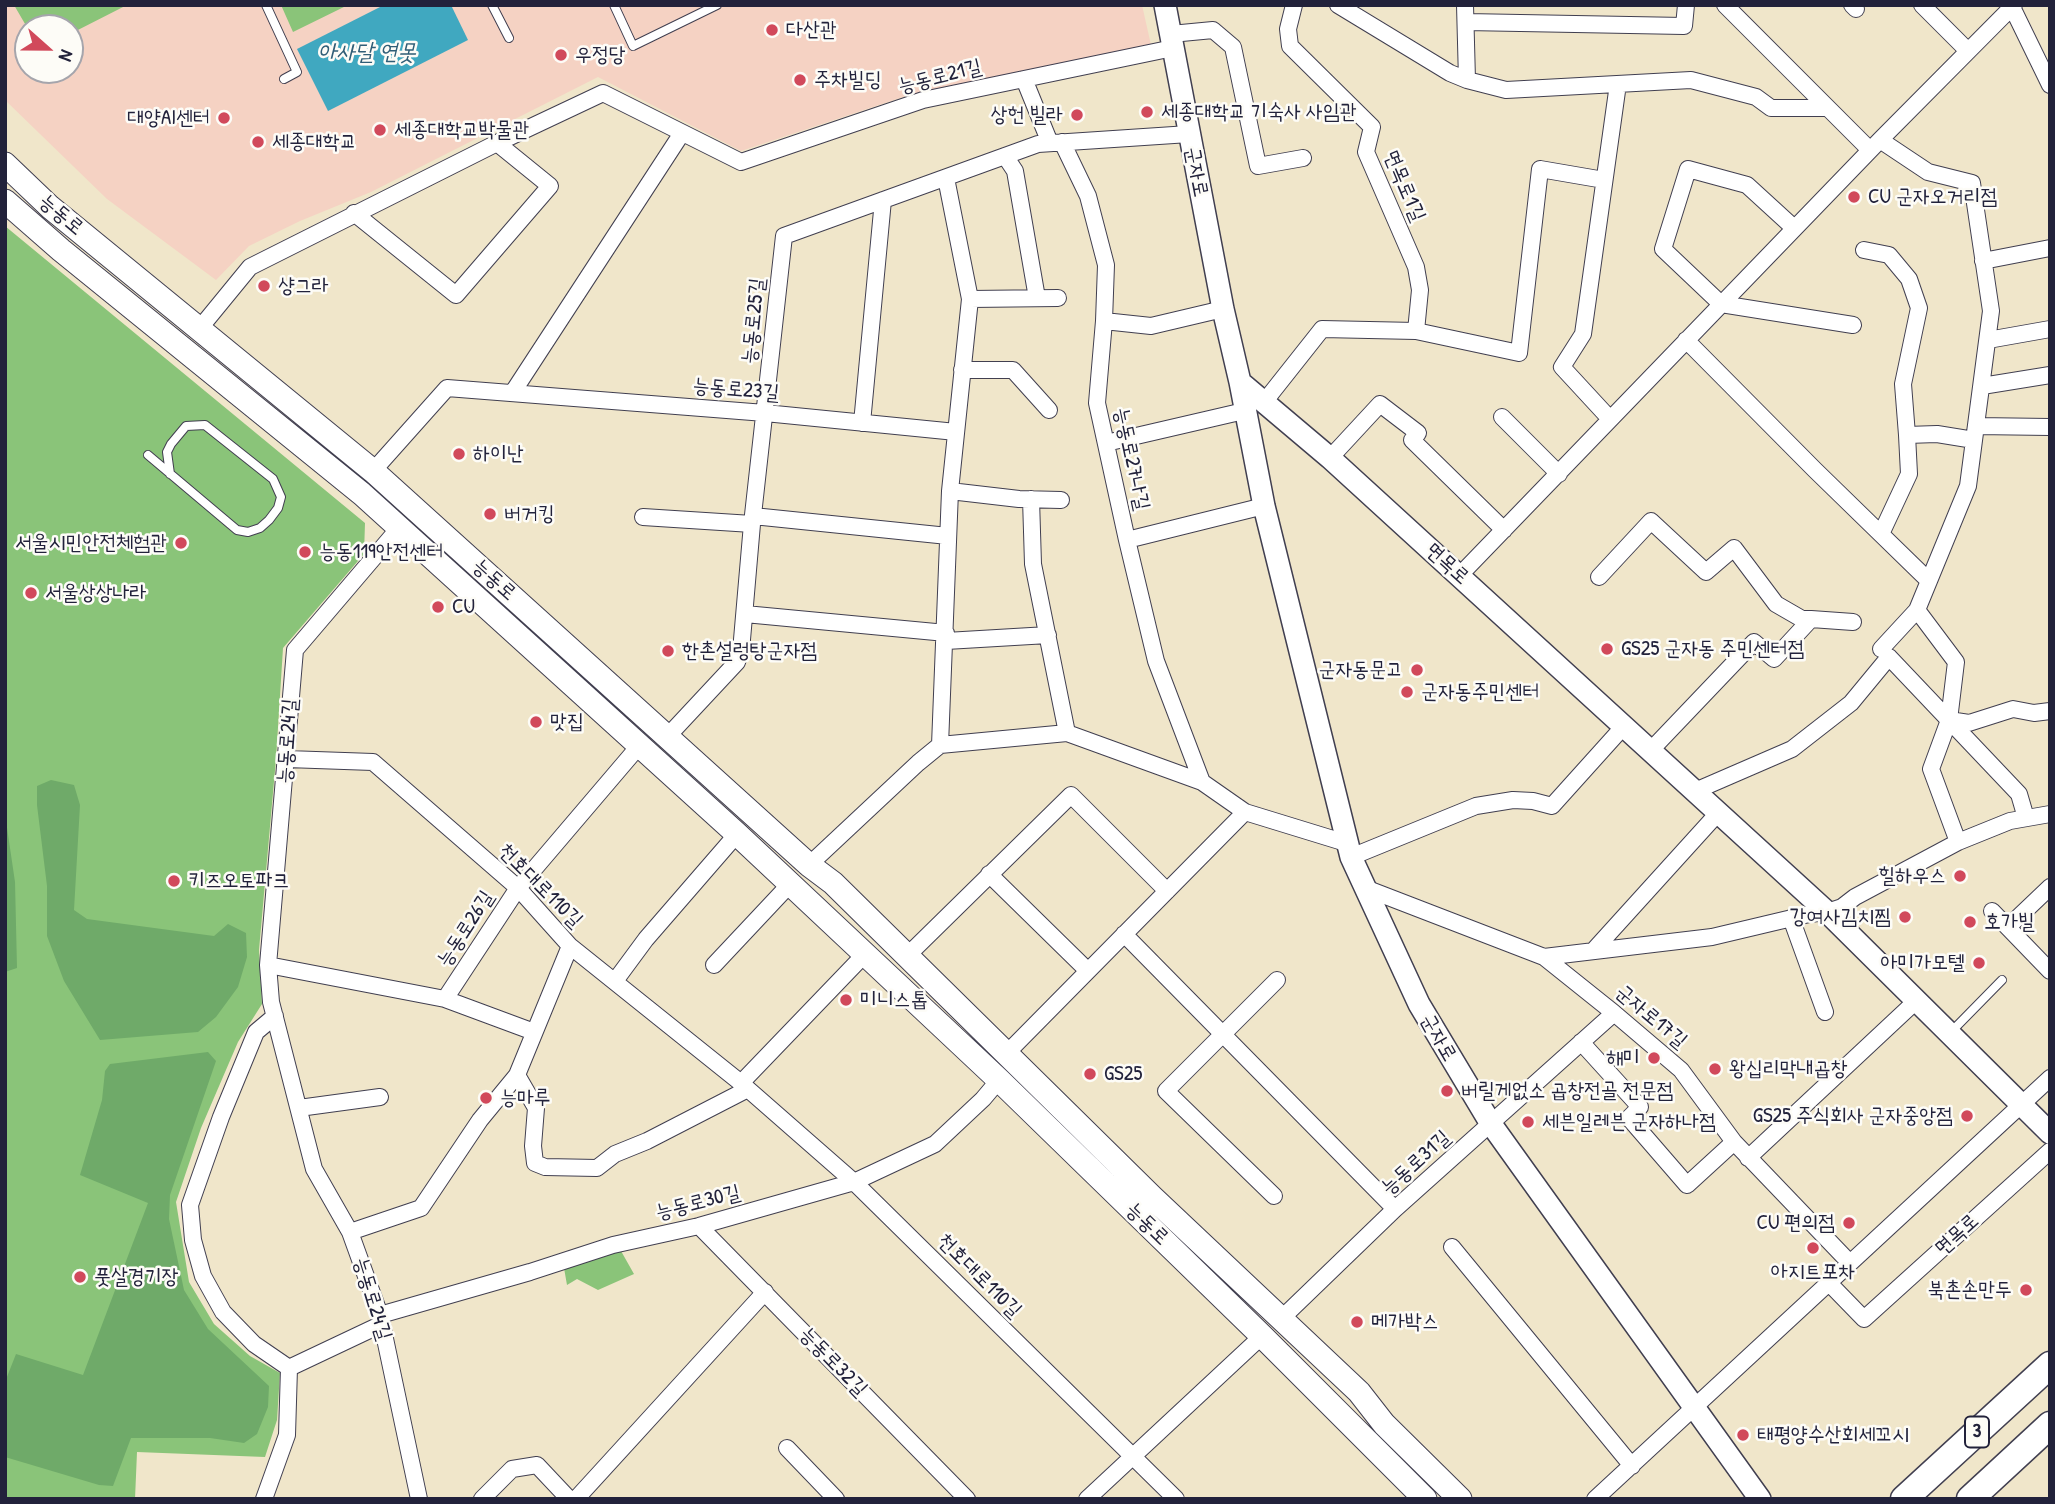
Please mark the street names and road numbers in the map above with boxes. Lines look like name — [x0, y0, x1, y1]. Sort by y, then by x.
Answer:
street label: 능동로21길 — [896, 54, 984, 100]
street label: 군자로 — [1179, 145, 1213, 199]
street label: 면목로1길 — [1378, 146, 1430, 226]
street label: 능동로 — [33, 189, 89, 241]
street label: 능동로25길 — [737, 277, 771, 365]
street label: 능동로23길 — [692, 374, 780, 406]
street label: 능동로27나길 — [1108, 405, 1154, 513]
street label: 면목로 — [1420, 538, 1474, 590]
street label: 능동로 — [467, 554, 521, 606]
street label: 능동로24길 — [272, 698, 304, 784]
street label: 천호대로110길 — [493, 839, 587, 933]
street label: 능동로26길 — [432, 886, 500, 972]
street label: 군자로17길 — [1610, 980, 1692, 1054]
street label: 군자로 — [1414, 1010, 1462, 1066]
street label: 능동로31길 — [1376, 1125, 1456, 1201]
street label: 능동로30길 — [653, 1180, 743, 1226]
street label: 능동로 — [1120, 1197, 1174, 1251]
street label: 면목로 — [1930, 1209, 1984, 1261]
street label: 천호대로110길 — [932, 1229, 1026, 1323]
street label: 능동로24길 — [347, 1255, 397, 1343]
street label: 능동로32길 — [794, 1322, 872, 1402]
road number: 3 — [1965, 1416, 1989, 1448]

